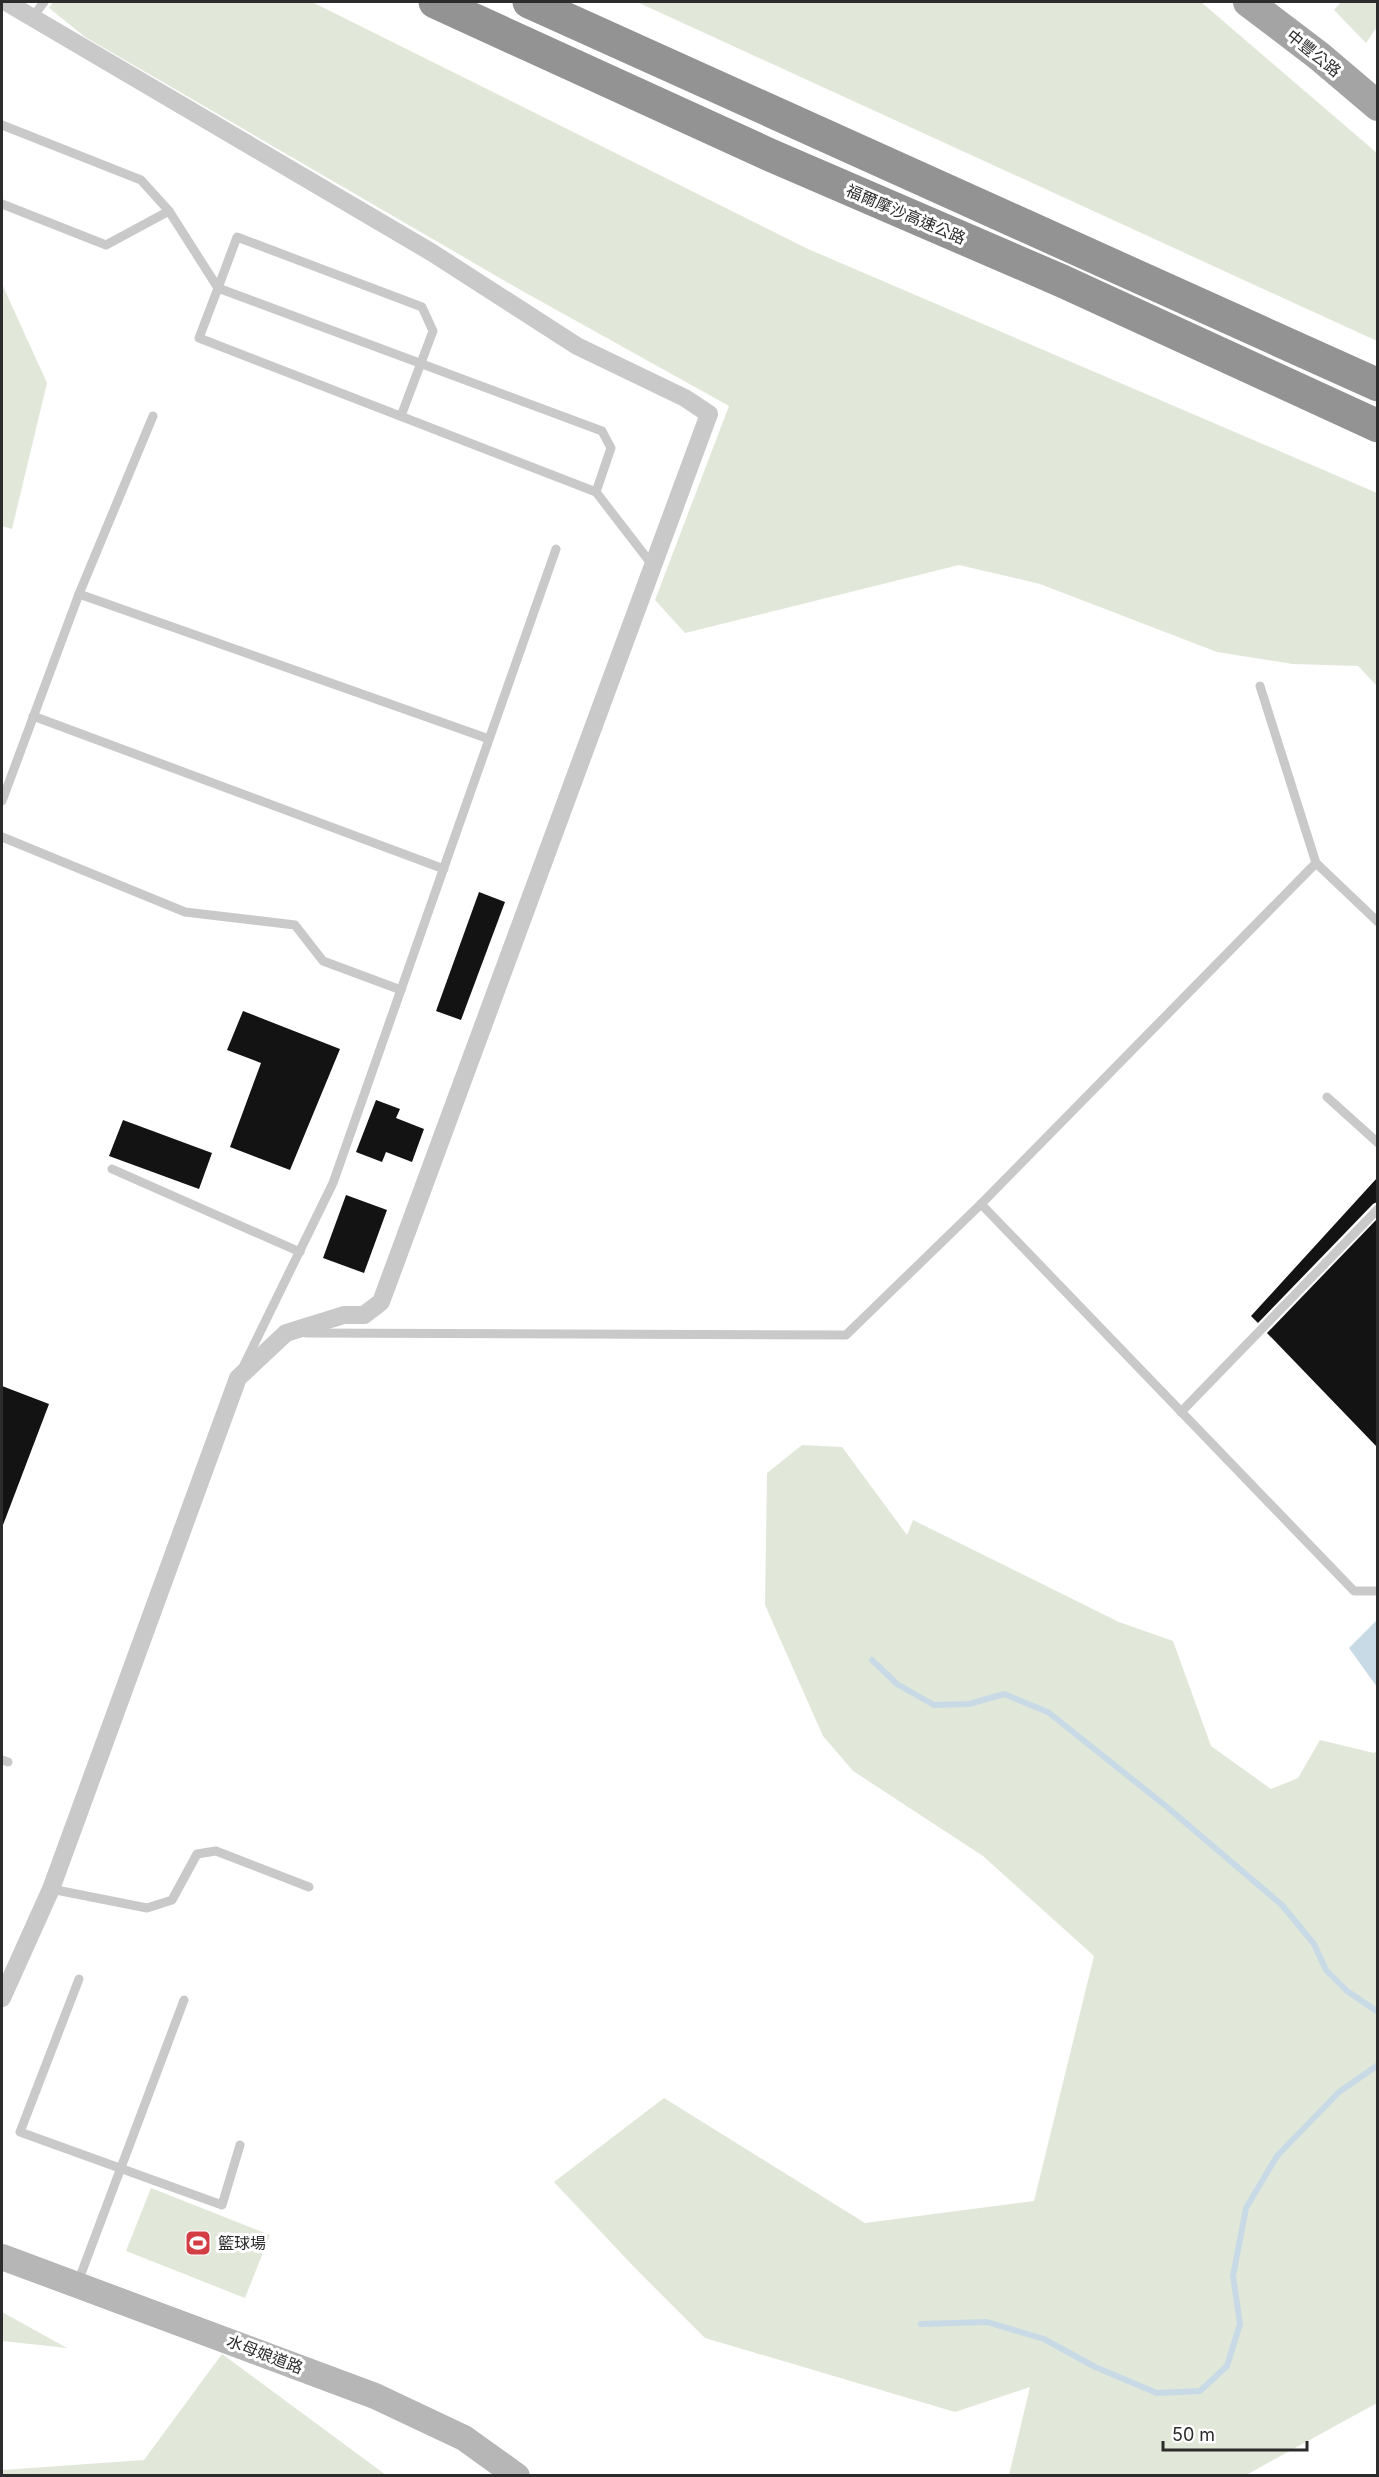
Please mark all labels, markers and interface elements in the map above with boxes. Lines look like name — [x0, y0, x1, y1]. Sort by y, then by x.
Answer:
street label: 中豐公路 — [1283, 25, 1345, 81]
street label: 福爾摩沙高速公路 — [843, 180, 969, 248]
sports icon: 籃球場 — [183, 2228, 213, 2258]
place label: 籃球場 — [218, 2233, 266, 2253]
street label: 水母娘道路 — [224, 2330, 306, 2378]
scale bar — [1163, 2414, 1307, 2452]
text: 50 m — [1172, 2424, 1215, 2445]

